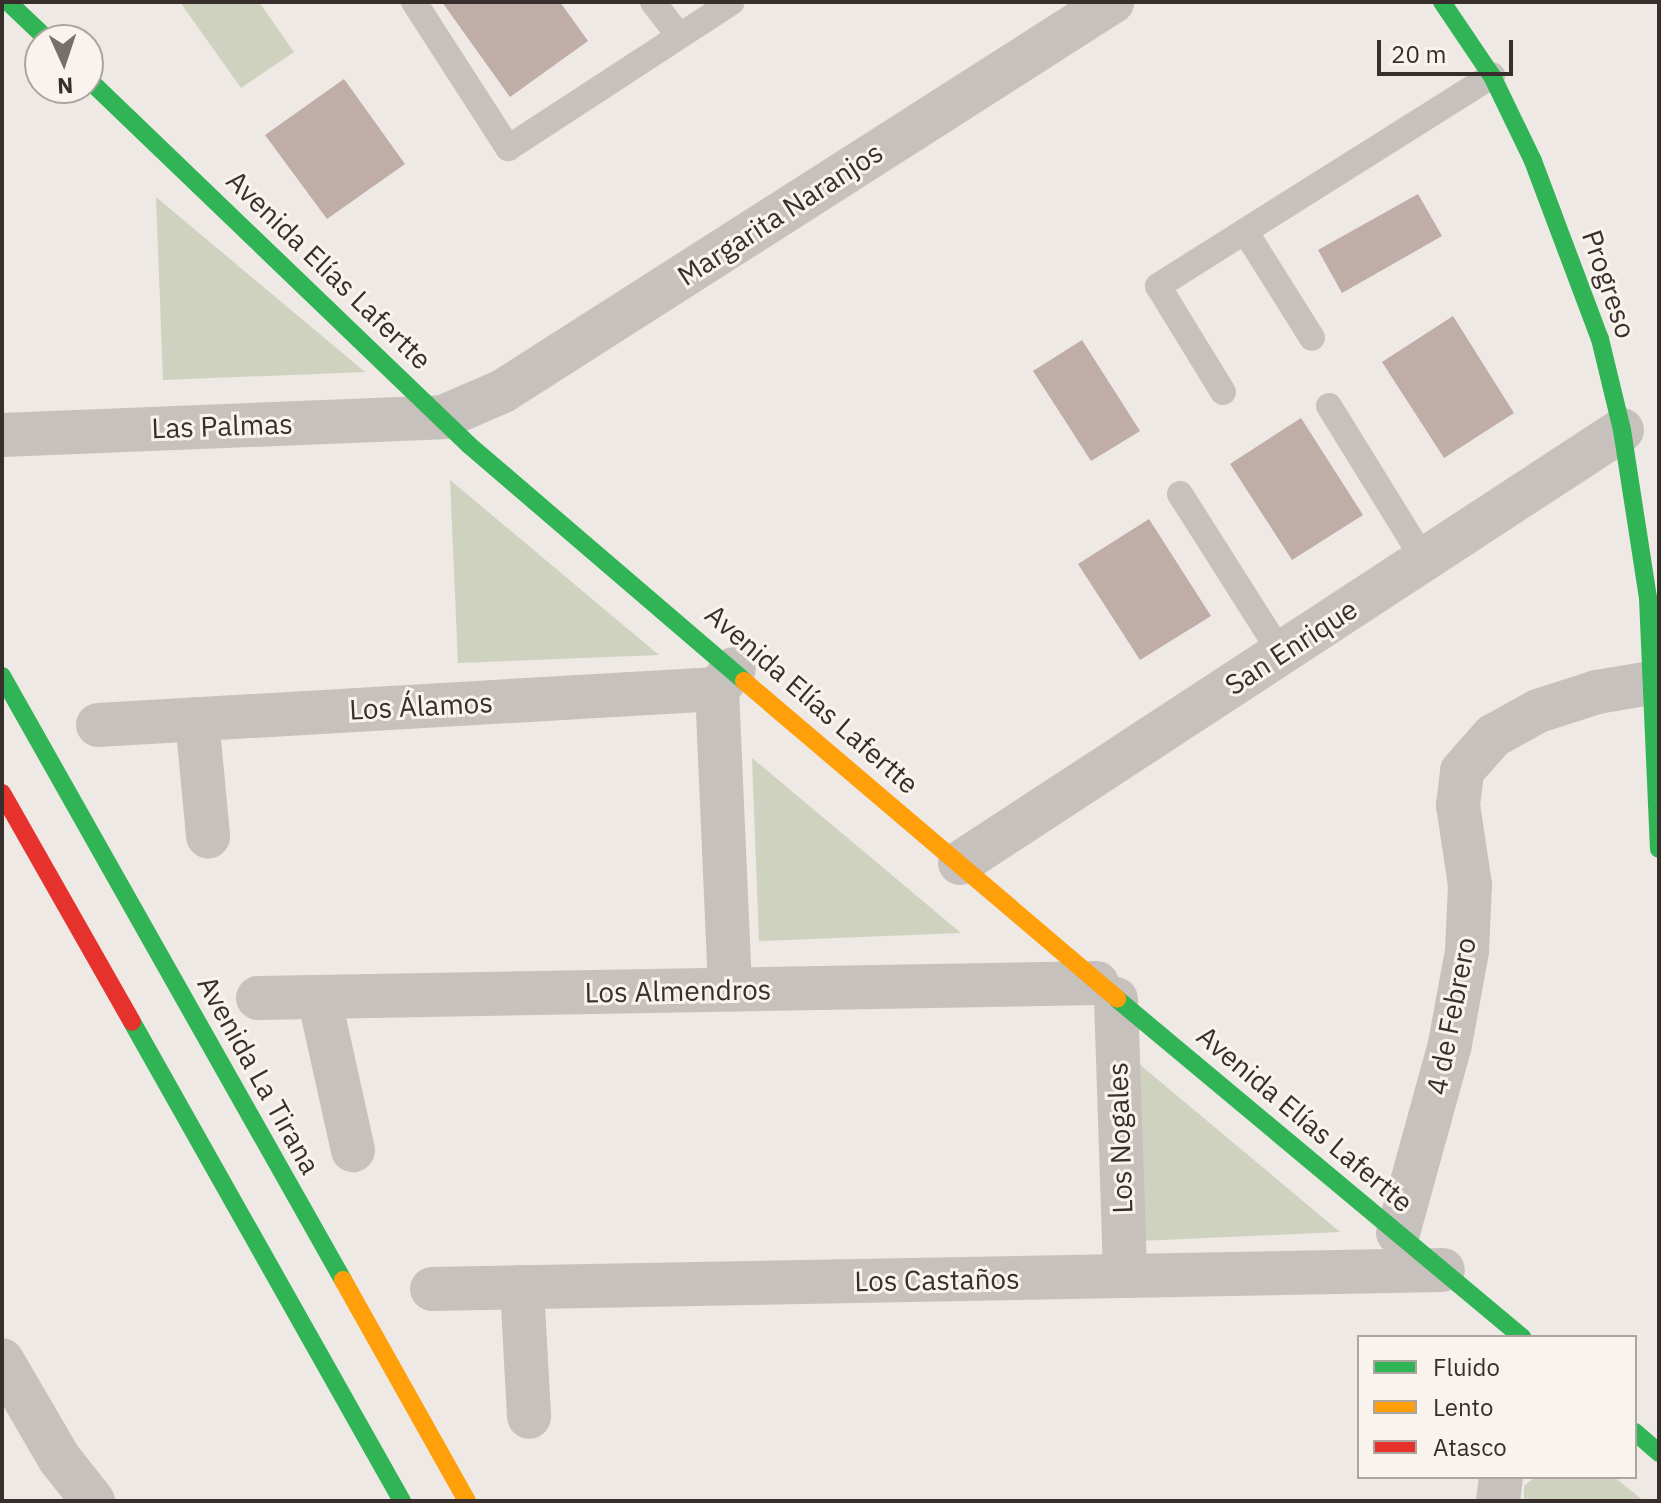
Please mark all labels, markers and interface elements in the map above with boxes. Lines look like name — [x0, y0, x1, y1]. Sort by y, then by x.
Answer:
north arrow — [24, 24, 104, 104]
scale bar — [1381, 24, 1517, 74]
text: 20 m — [1391, 38, 1446, 70]
text: N — [56, 72, 74, 101]
street label: Margarita Naranjos — [671, 135, 889, 293]
street label: Avenida Elías Lafertte — [220, 164, 438, 376]
street label: Progreso — [1575, 226, 1643, 342]
street label: Las Palmas — [151, 407, 293, 445]
street label: San Enrique — [1219, 592, 1363, 702]
street label: Avenida Elías Lafertte — [699, 597, 925, 801]
street label: Los Álamos — [348, 685, 494, 727]
street label: 4 de Febrero — [1419, 935, 1483, 1097]
street label: Avenida La Tirana — [191, 970, 327, 1180]
street label: Los Almendros — [584, 973, 772, 1009]
street label: Avenida Elías Lafertte — [1190, 1019, 1420, 1219]
street label: Los Nogales — [1101, 1062, 1139, 1214]
street label: Los Castaños — [854, 1262, 1020, 1298]
legend — [1357, 1335, 1637, 1479]
text: Fluido — [1433, 1351, 1500, 1383]
text: Lento — [1433, 1391, 1493, 1423]
text: Atasco — [1433, 1431, 1507, 1463]

